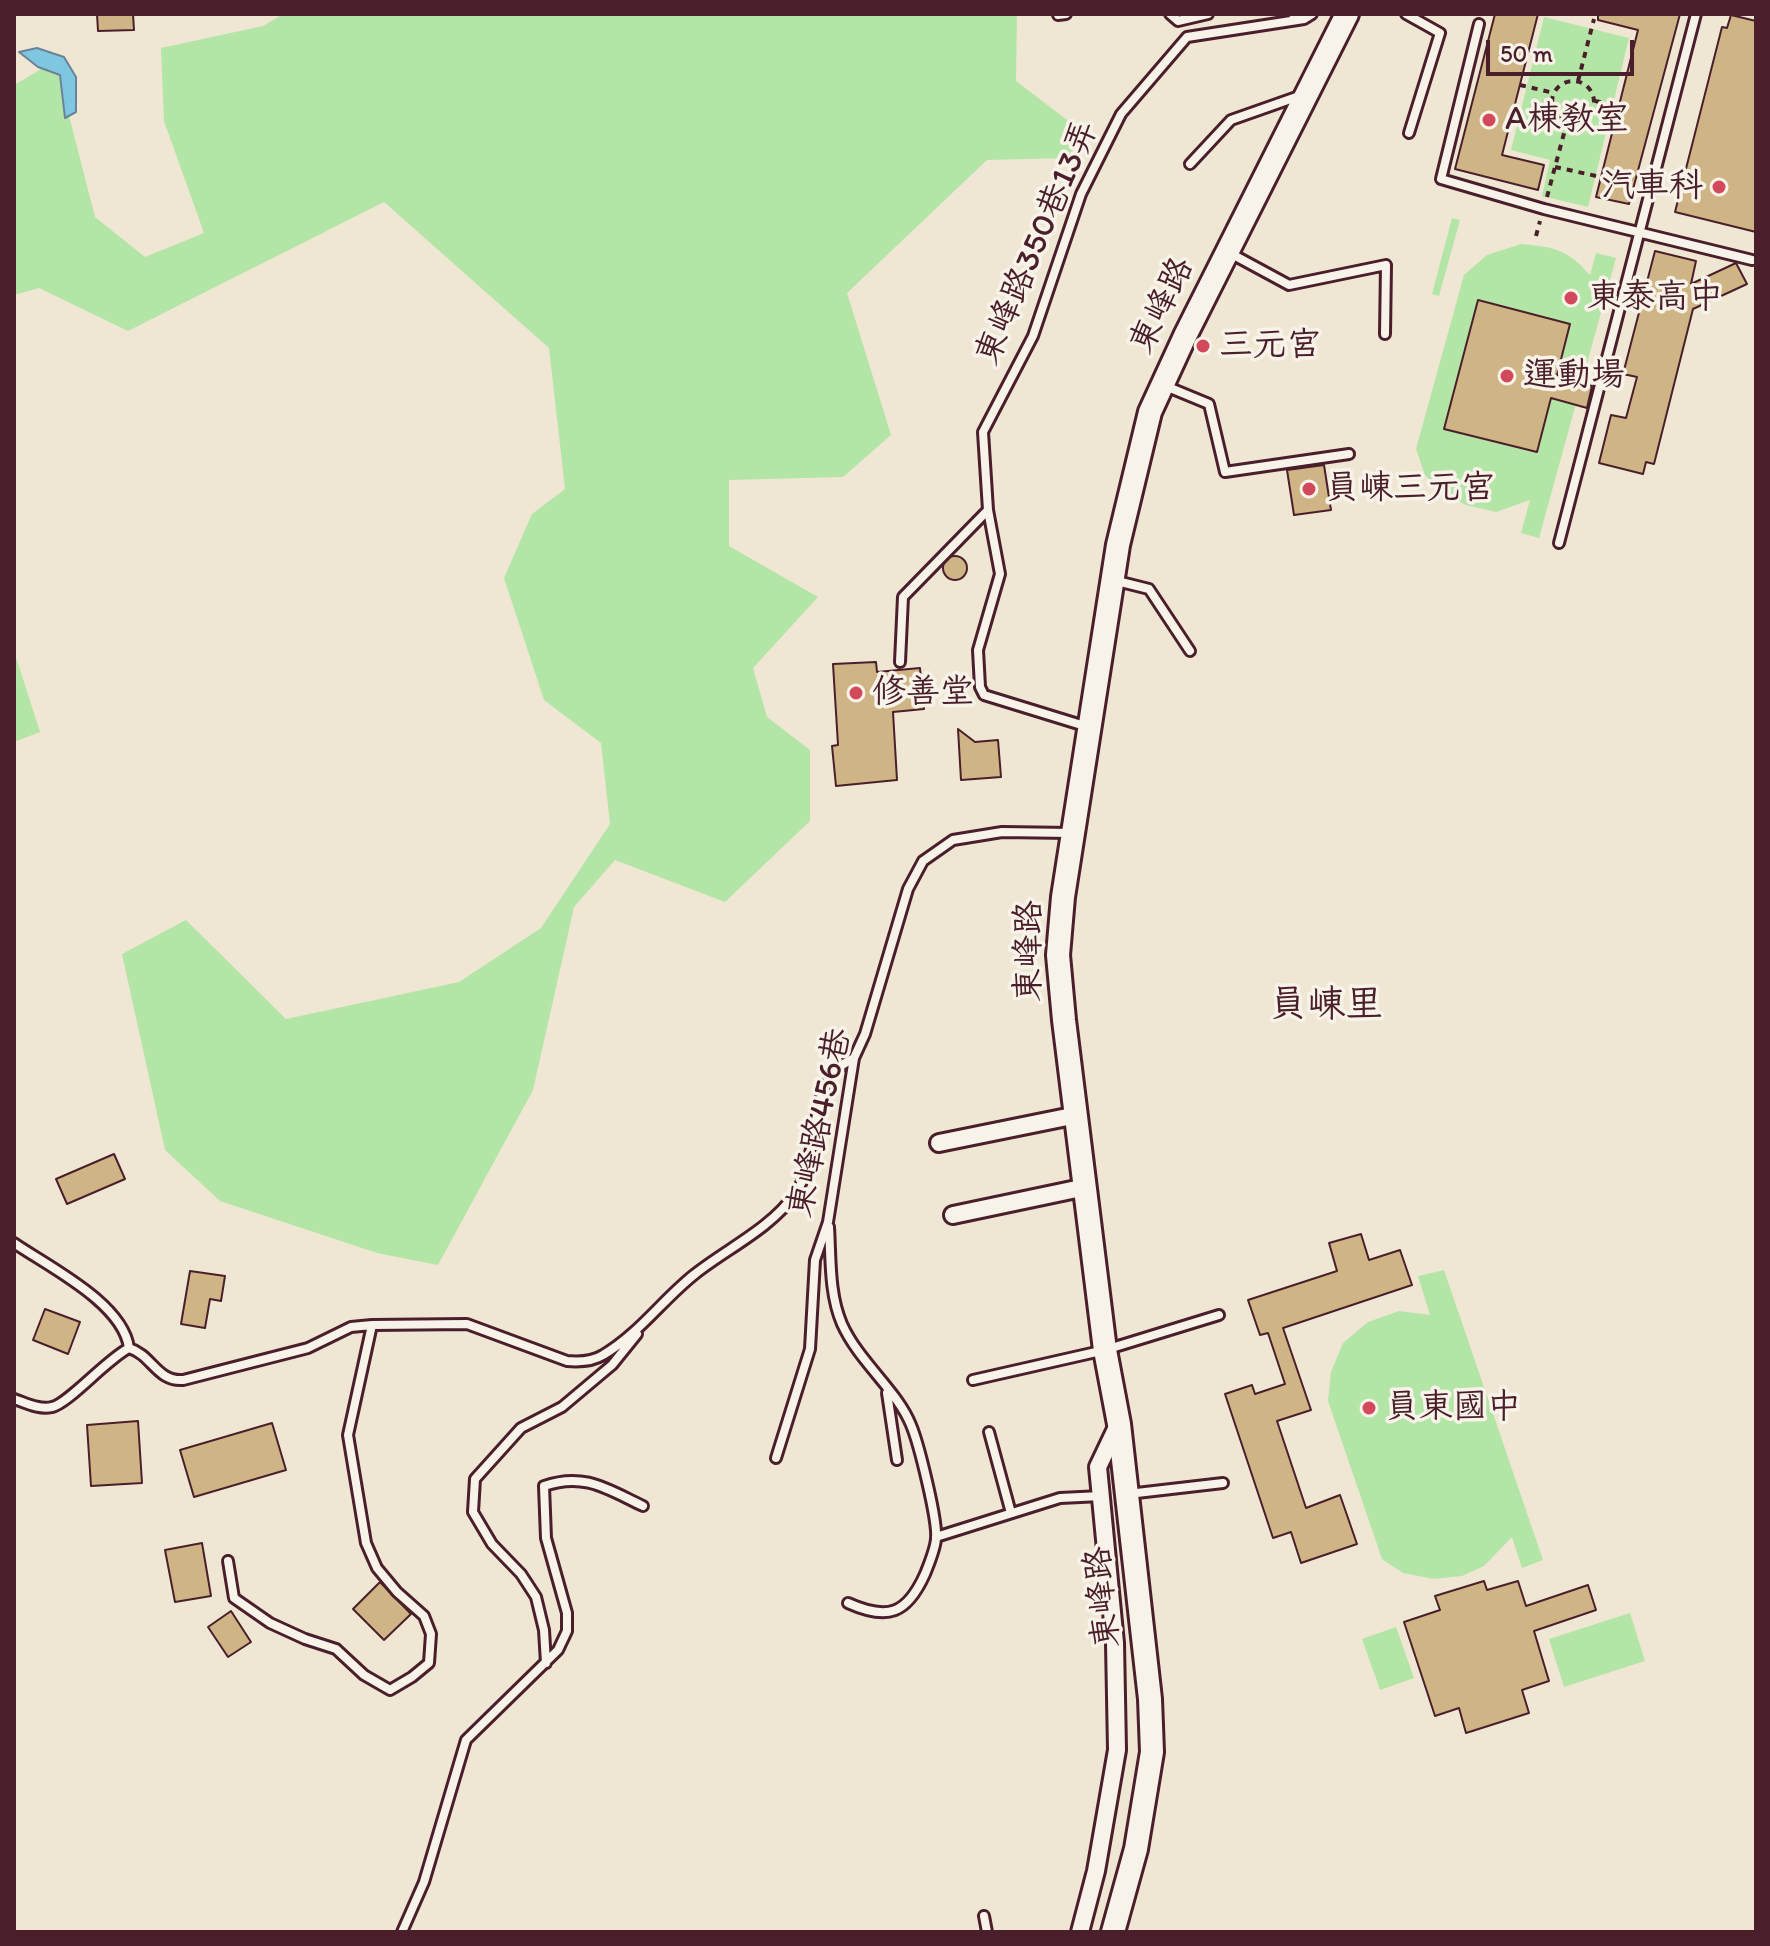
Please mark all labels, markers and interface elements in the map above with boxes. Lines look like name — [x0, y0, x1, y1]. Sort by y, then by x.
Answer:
scale bar — [1490, 24, 1638, 74]
text: 50 m — [1500, 39, 1553, 68]
place label: A棟教室 — [1505, 100, 1629, 140]
marker: A棟教室 — [1480, 111, 1498, 129]
street label: 東峰路350巷13弄 — [968, 115, 1108, 371]
place label: 汽車科 — [1601, 167, 1703, 207]
marker: 汽車科 — [1710, 178, 1728, 196]
street label: 東峰路 — [1122, 251, 1204, 361]
place label: 東泰高中 — [1587, 278, 1723, 318]
marker: 東泰高中 — [1562, 289, 1580, 307]
place label: 三元宮 — [1219, 326, 1321, 366]
marker: 三元宮 — [1194, 337, 1212, 355]
place label: 運動場 — [1523, 356, 1625, 396]
marker: 運動場 — [1498, 367, 1516, 385]
place label: 員崠三元宮 — [1325, 469, 1495, 509]
marker: 員崠三元宮 — [1300, 480, 1318, 498]
place label: 修善堂 — [872, 673, 974, 713]
marker: 修善堂 — [847, 684, 865, 702]
street label: 東峰路 — [1010, 900, 1050, 1002]
district label: 員崠里 — [1269, 983, 1383, 1029]
street label: 東峰路456巷 — [781, 1025, 861, 1221]
place label: 員東國中 — [1385, 1388, 1521, 1428]
marker: 員東國中 — [1360, 1399, 1378, 1417]
street label: 東峰路 — [1078, 1544, 1130, 1650]

